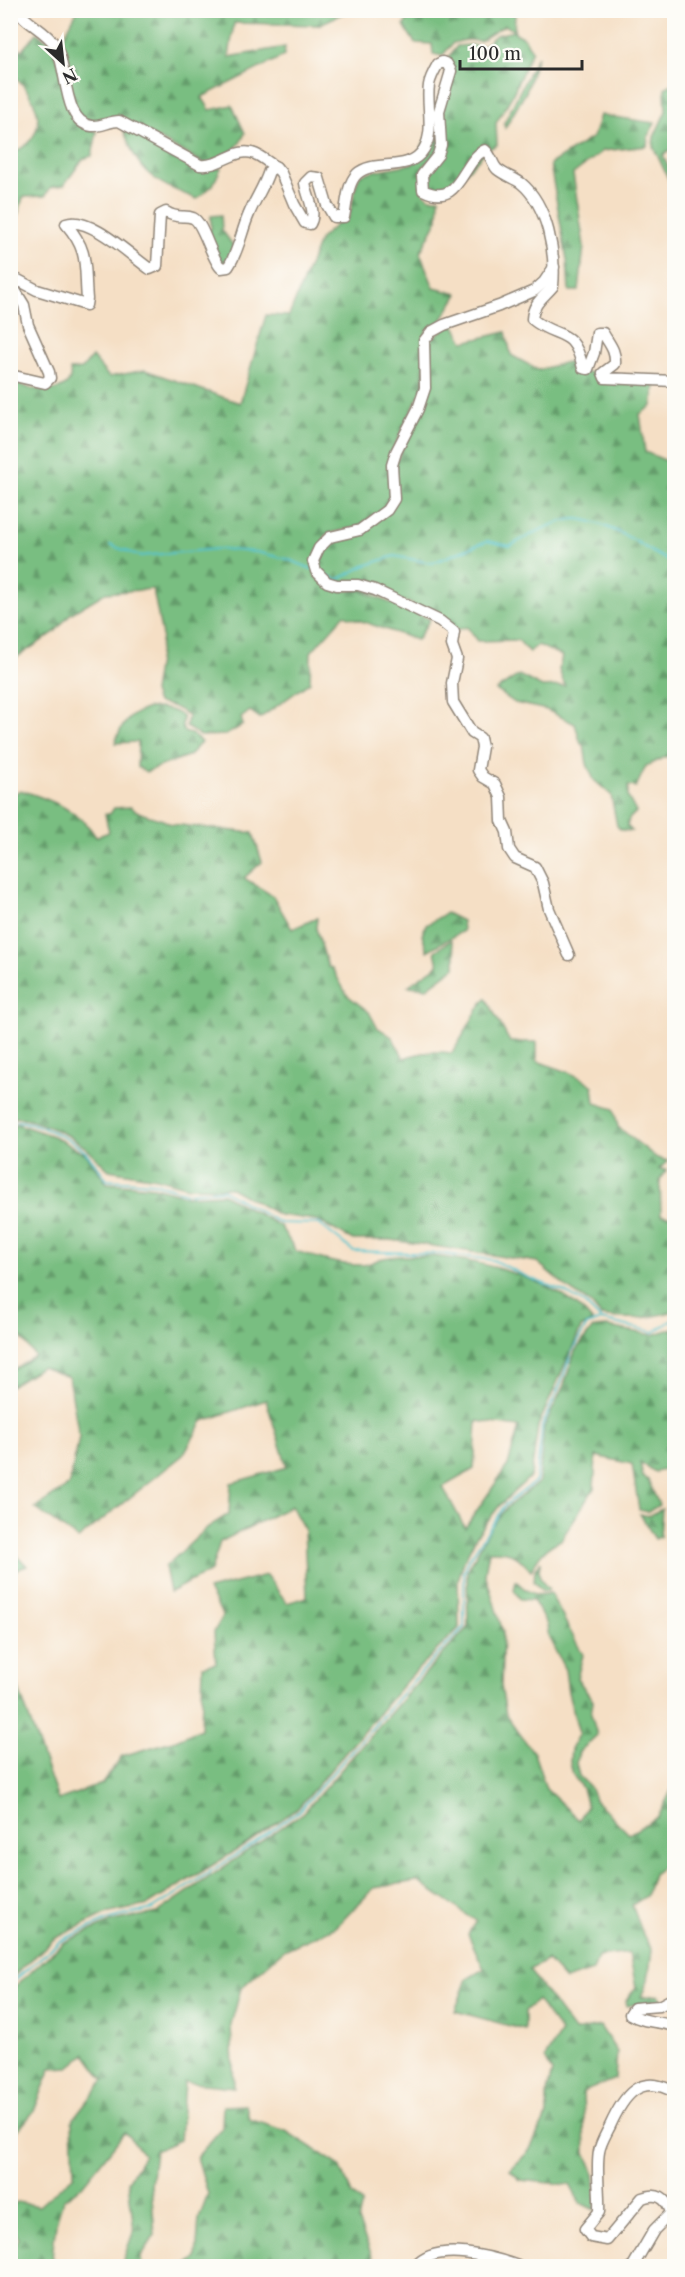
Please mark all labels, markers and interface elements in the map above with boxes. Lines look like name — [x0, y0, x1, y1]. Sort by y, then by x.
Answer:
north arrow — [33, 33, 93, 93]
scale bar — [460, 33, 582, 71]
text: 100 m — [469, 43, 521, 65]
text: N — [59, 64, 81, 88]

